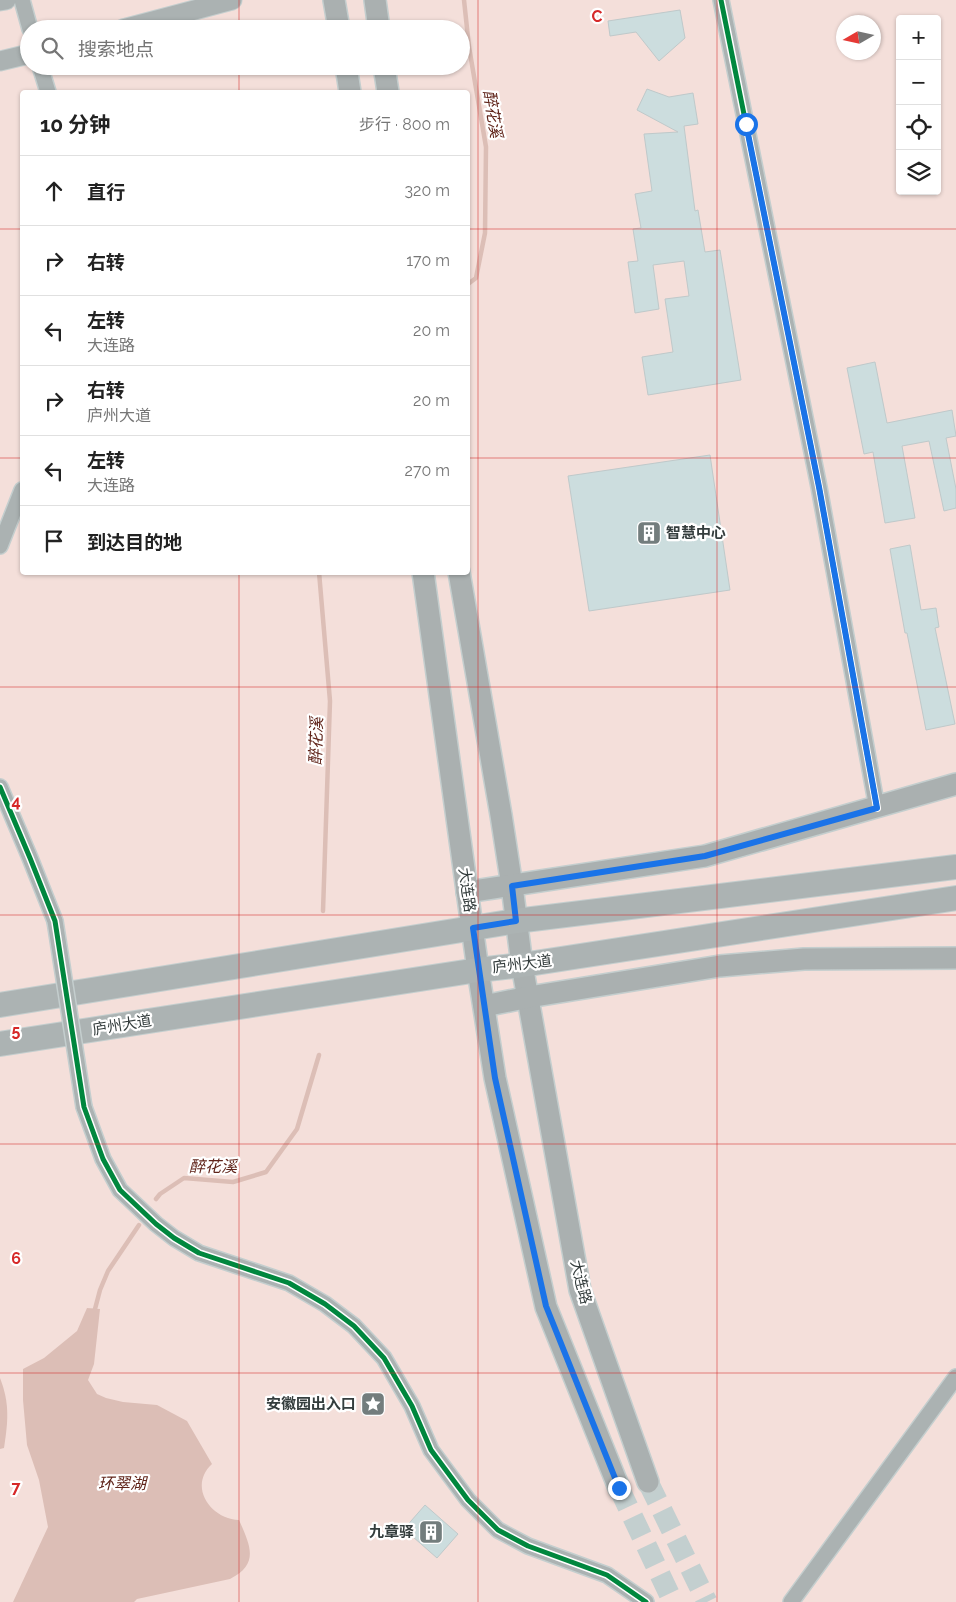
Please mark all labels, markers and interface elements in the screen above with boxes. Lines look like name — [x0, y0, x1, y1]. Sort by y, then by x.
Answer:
text: C — [592, 7, 603, 26]
north arrow — [836, 15, 881, 60]
map controls — [896, 15, 941, 195]
button: + — [896, 15, 941, 60]
search box — [20, 20, 470, 75]
icon: search — [38, 34, 66, 62]
text: 搜索地点 — [78, 38, 154, 60]
button: − — [896, 60, 941, 105]
water label: 醉花溪 — [480, 89, 506, 141]
button: locate — [896, 105, 941, 150]
text: 10 分钟 — [40, 112, 110, 137]
route start — [735, 113, 758, 136]
text: 步行 · 800 m — [359, 115, 450, 134]
button: layers — [896, 150, 941, 195]
icon: ahead — [40, 177, 68, 205]
text: 直行 — [87, 181, 125, 203]
text: 320 m — [405, 181, 450, 200]
icon: right — [40, 247, 68, 275]
text: 右转 — [87, 251, 125, 273]
text: 170 m — [406, 251, 450, 270]
text: 左转 — [87, 309, 125, 331]
icon: left — [40, 317, 68, 345]
text: 20 m — [413, 321, 450, 340]
text: 大连路 — [87, 336, 135, 355]
text: 右转 — [87, 379, 125, 401]
icon: right — [40, 387, 68, 415]
text: 20 m — [413, 391, 450, 410]
text: 庐州大道 — [87, 406, 151, 425]
text: 左转 — [87, 449, 125, 471]
icon: left — [40, 457, 68, 485]
text: 270 m — [405, 461, 450, 480]
text: 大连路 — [87, 476, 135, 495]
building icon: 智慧中心 — [636, 520, 662, 546]
place label: 智慧中心 — [666, 524, 726, 542]
icon: arrive — [40, 527, 68, 555]
text: 到达目的地 — [87, 531, 182, 553]
water label: 醉花溪 — [306, 715, 326, 765]
text: 4 — [11, 792, 21, 811]
street label: 大连路 — [455, 866, 479, 914]
street label: 庐州大道 — [491, 951, 553, 977]
street label: 庐州大道 — [91, 1011, 153, 1039]
text: 5 — [12, 1021, 21, 1040]
water label: 醉花溪 — [189, 1157, 239, 1176]
text: 6 — [11, 1249, 21, 1268]
street label: 大连路 — [567, 1258, 595, 1306]
place icon: 安徽园出入口 — [360, 1391, 386, 1417]
place label: 安徽园出入口 — [266, 1395, 356, 1413]
water label: 环翠湖 — [98, 1474, 149, 1493]
route end — [608, 1477, 631, 1500]
text: 7 — [12, 1478, 21, 1497]
building icon: 九章驿 — [418, 1519, 444, 1545]
place label: 九章驿 — [369, 1523, 414, 1541]

